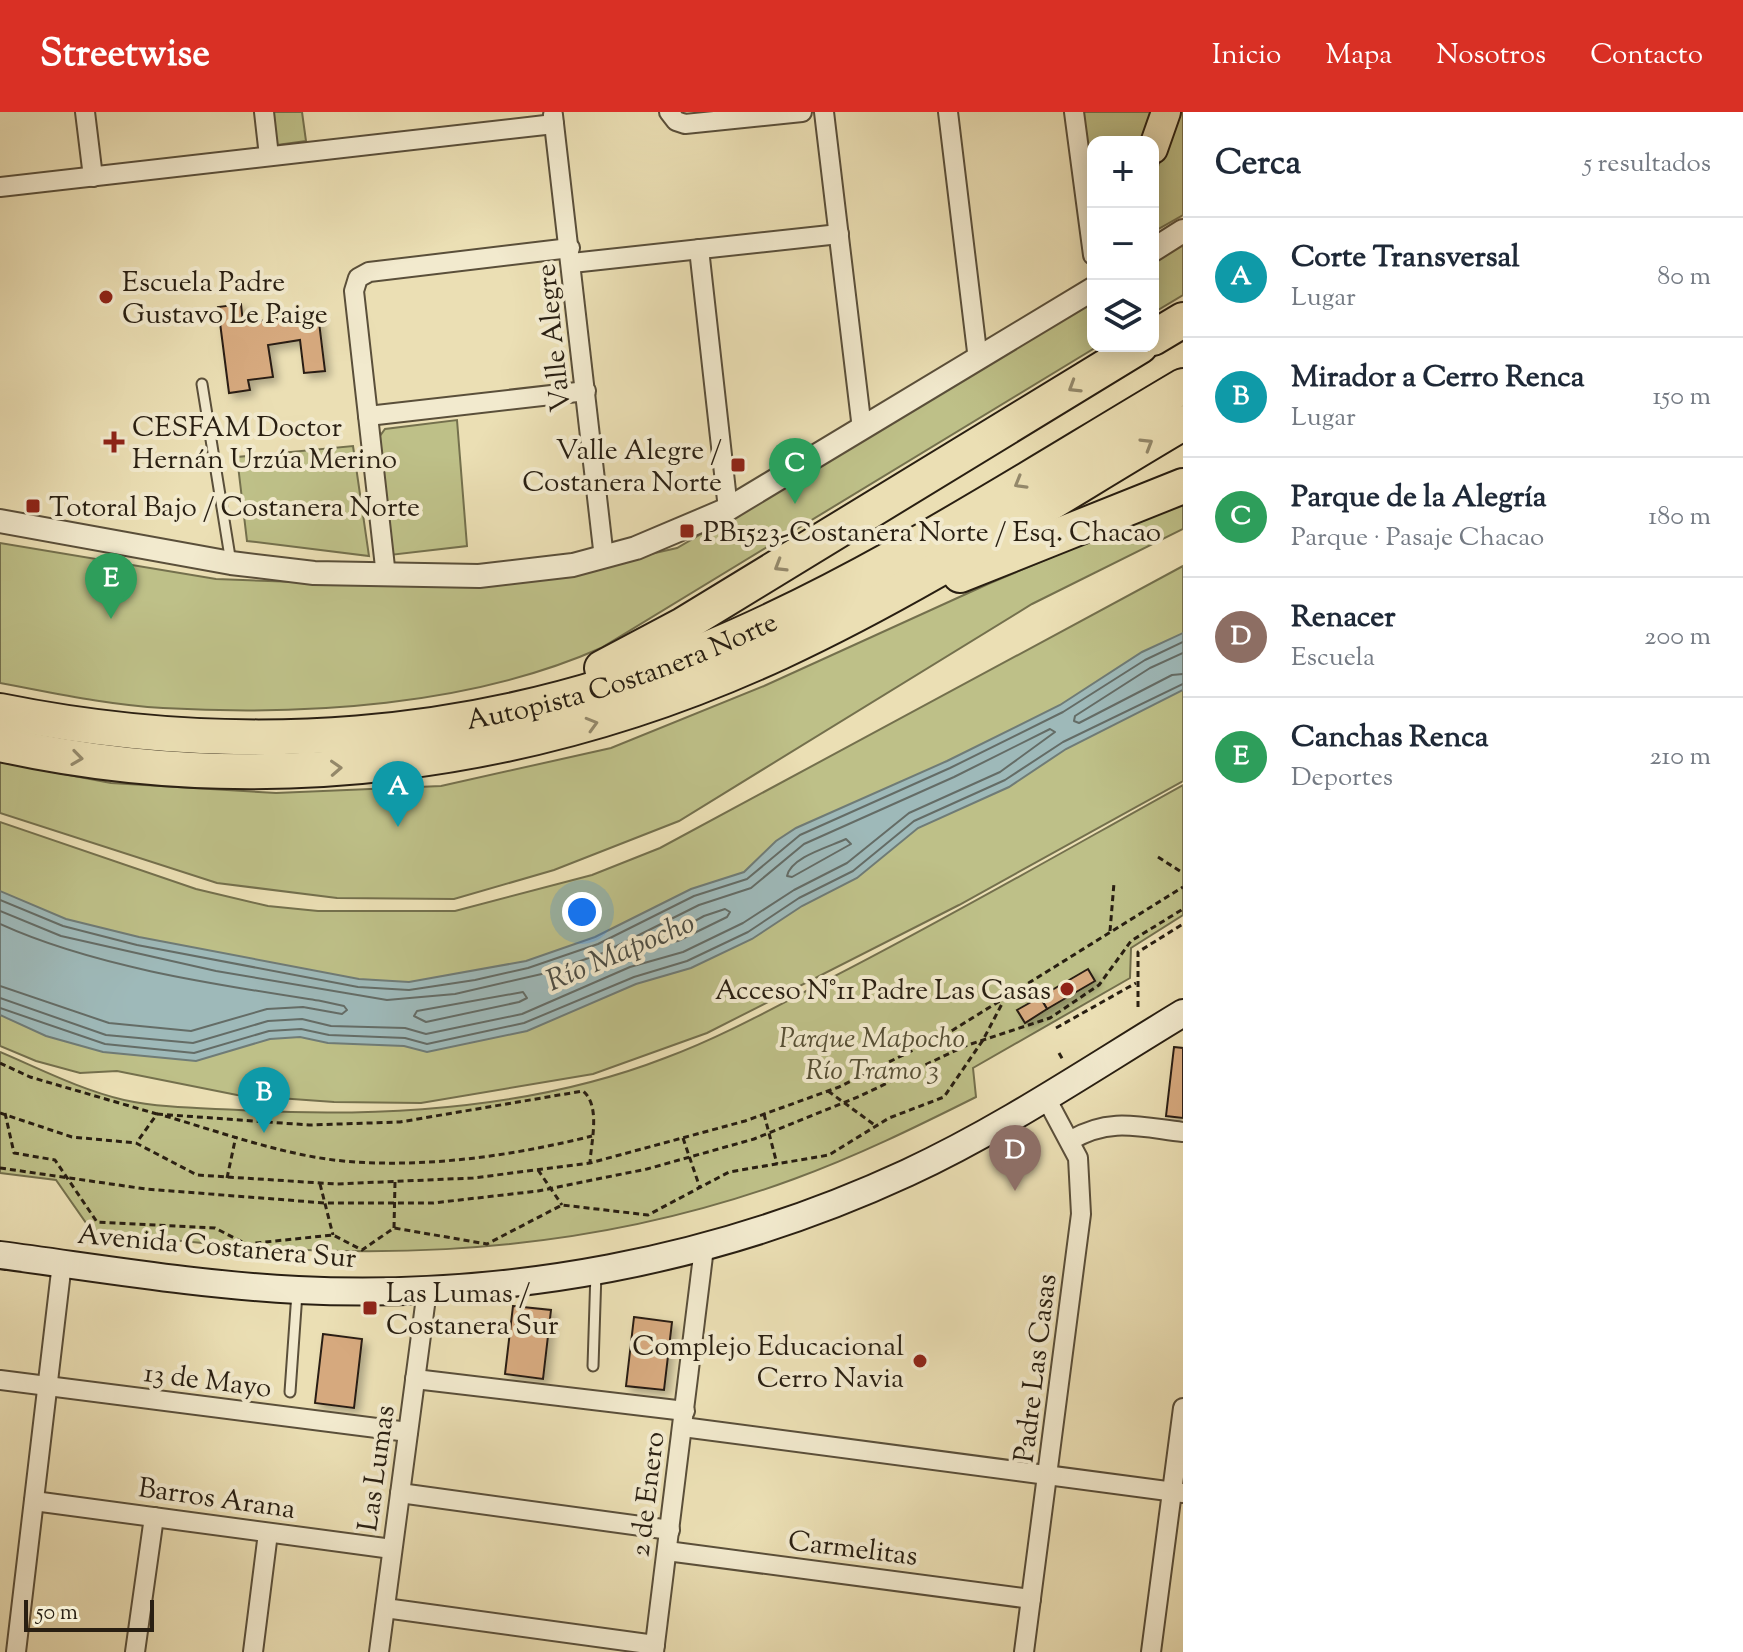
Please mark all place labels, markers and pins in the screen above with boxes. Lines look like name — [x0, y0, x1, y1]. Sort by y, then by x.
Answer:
place label: Escuela Padre Gustavo Le Paige — [122, 264, 328, 336]
marker: Escuela Padre Gustavo Le Paige — [97, 288, 115, 306]
place label: CESFAM Doctor Hernán Urzúa Merino — [132, 409, 397, 481]
marker: CESFAM Doctor Hernán Urzúa Merino — [103, 431, 125, 453]
place label: Valle Alegre / Costanera Norte — [522, 432, 722, 504]
pin: C — [769, 438, 821, 504]
marker: Valle Alegre / Costanera Norte — [729, 456, 747, 474]
place label: Totoral Bajo / Costanera Norte — [49, 489, 420, 529]
marker: Totoral Bajo / Costanera Norte — [24, 497, 42, 515]
place label: PB1523-Costanera Norte / Esq. Chacao — [703, 514, 1161, 554]
marker: PB1523-Costanera Norte / Esq. Chacao — [678, 522, 696, 540]
pin: E — [85, 553, 137, 619]
pin: A — [372, 761, 424, 827]
place label: Acceso N°11 Padre Las Casas — [715, 972, 1051, 1012]
marker: Acceso N°11 Padre Las Casas — [1058, 980, 1076, 998]
pin: B — [238, 1067, 290, 1133]
pin: D — [989, 1125, 1041, 1191]
place label: Las Lumas / Costanera Sur — [386, 1275, 559, 1347]
marker: Las Lumas / Costanera Sur — [361, 1299, 379, 1317]
place label: Complejo Educacional Cerro Navia — [632, 1328, 904, 1400]
marker: Complejo Educacional Cerro Navia — [911, 1352, 929, 1370]

